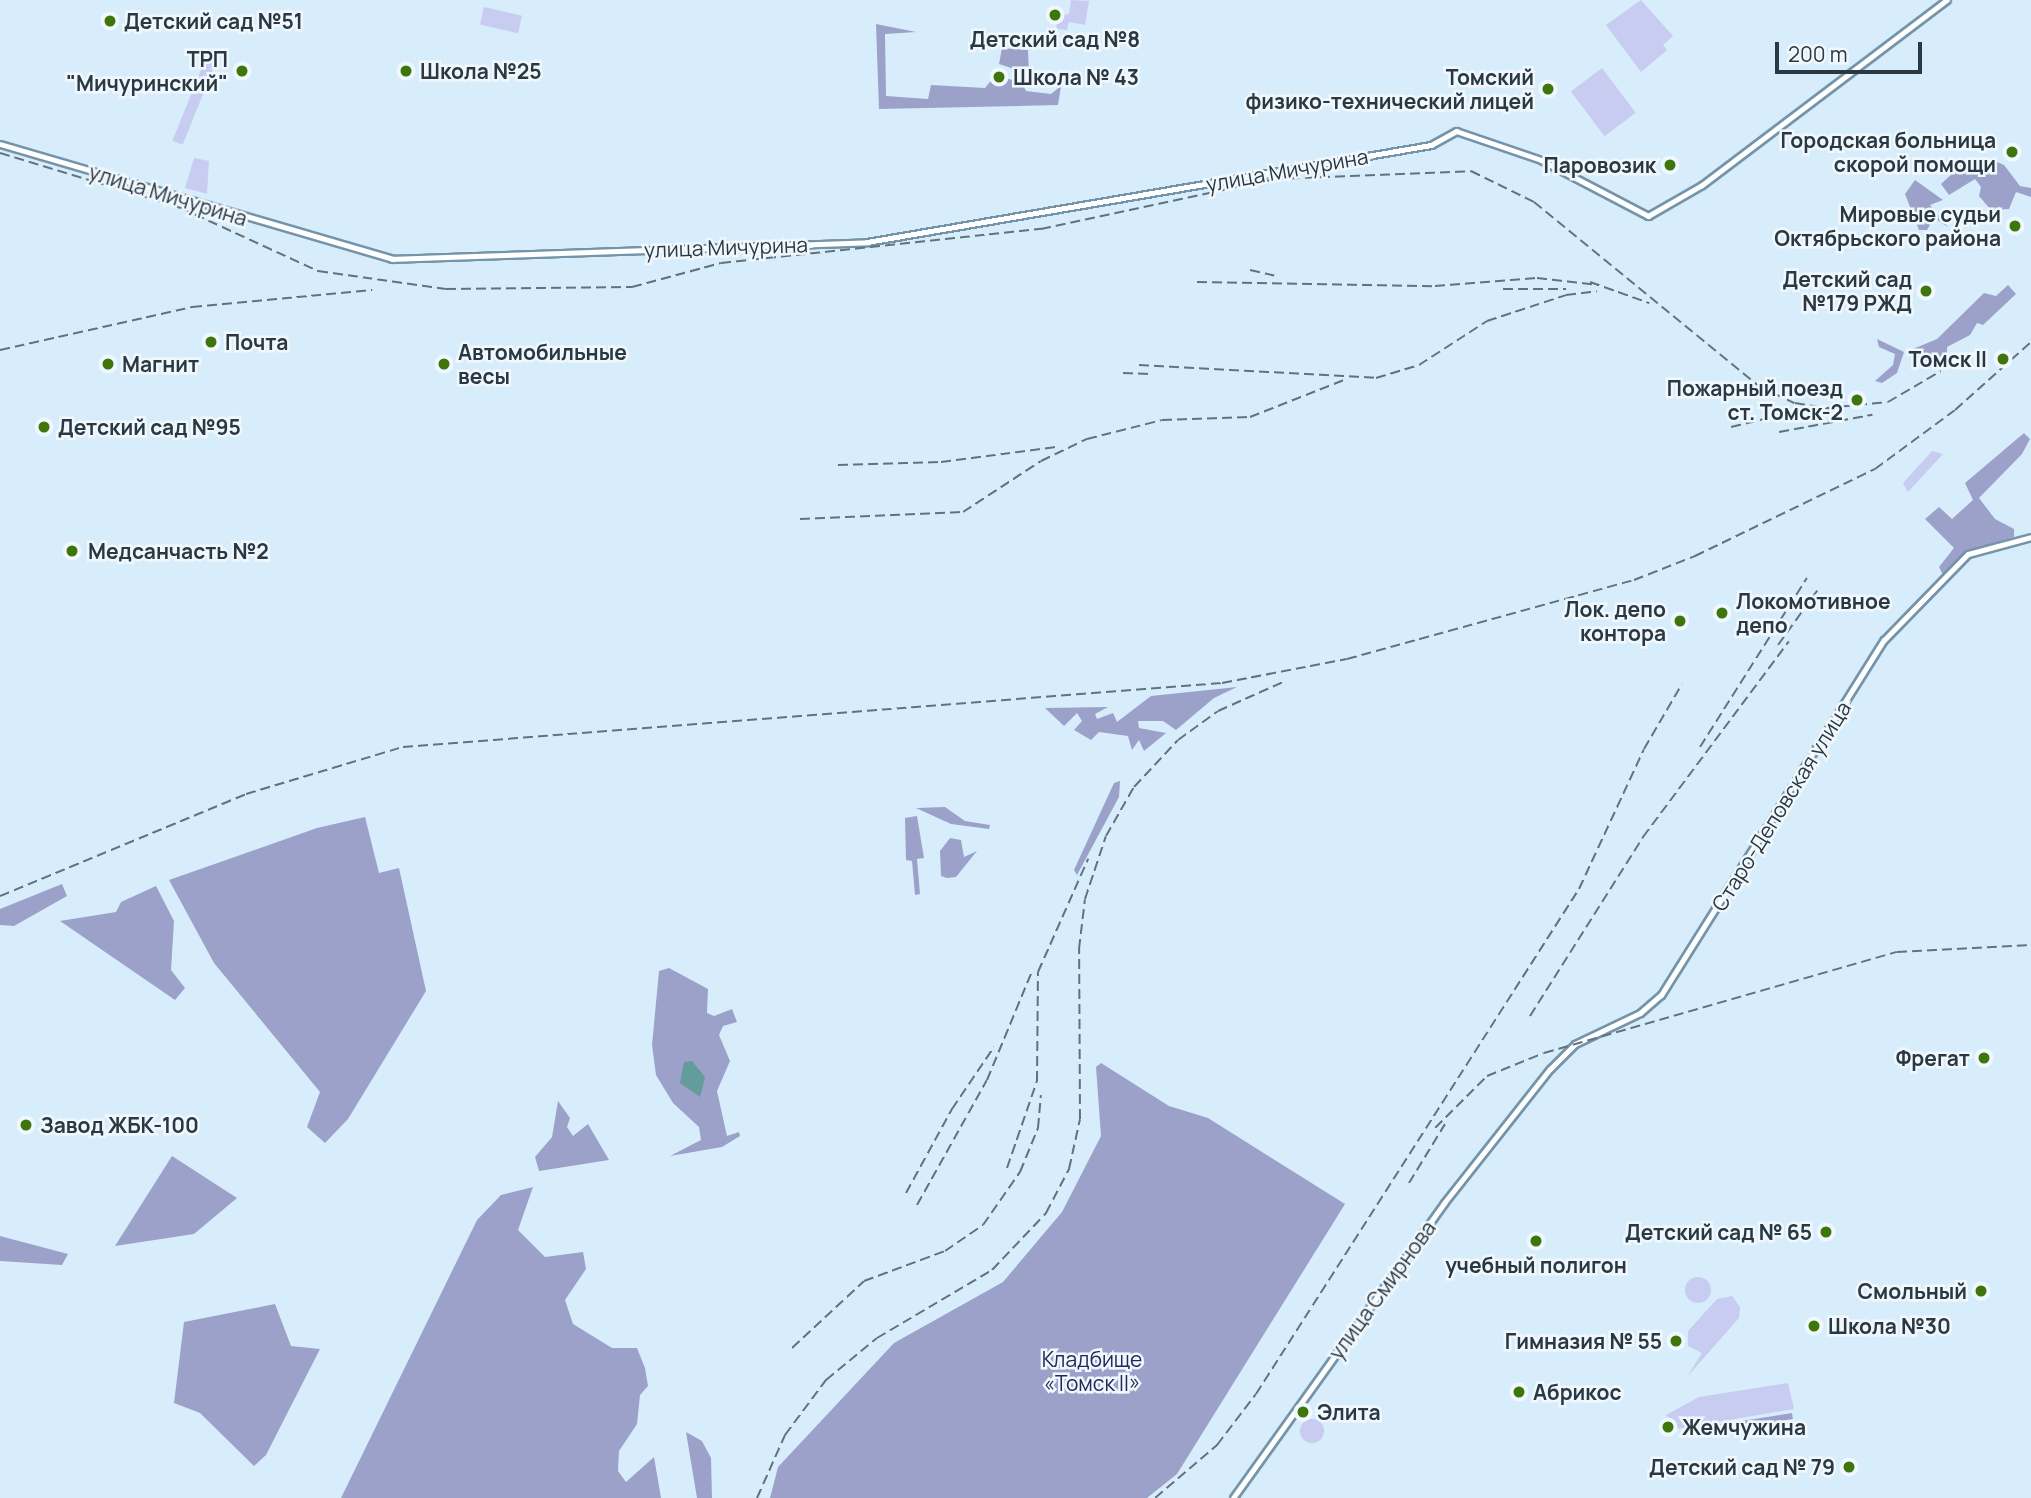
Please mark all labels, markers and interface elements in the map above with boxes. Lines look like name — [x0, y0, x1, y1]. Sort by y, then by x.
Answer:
marker: Детский сад №8 — [1047, 7, 1063, 23]
place label: Детский сад №51 — [124, 8, 303, 34]
marker: Детский сад №51 — [102, 13, 118, 29]
place label: Детский сад №8 — [970, 26, 1140, 52]
scale bar — [1779, 28, 1926, 72]
text: 200 m — [1788, 40, 1848, 68]
place label: ТРП "Мичуринский" — [66, 46, 228, 96]
place label: Школа №25 — [420, 58, 542, 84]
marker: ТРП "Мичуринский" — [234, 63, 250, 79]
marker: Школа №25 — [398, 63, 414, 79]
place label: Школа № 43 — [1013, 64, 1139, 90]
place label: Томский физико-технический лицей — [1246, 64, 1534, 114]
marker: Школа № 43 — [991, 69, 1007, 85]
marker: Томский физико-технический лицей — [1540, 81, 1556, 97]
place label: Городская больница скорой помощи — [1781, 127, 1996, 177]
marker: Городская больница скорой помощи — [2002, 142, 2022, 162]
street label: улица Мичурина — [1204, 143, 1370, 197]
place label: Паровозик — [1543, 152, 1656, 178]
marker: Паровозик — [1662, 157, 1678, 173]
street label: улица Мичурина — [86, 159, 250, 231]
place label: Мировые судьи Октябрьского района — [1774, 201, 2001, 251]
marker: Мировые судьи Октябрьского района — [2007, 218, 2023, 234]
street label: улица Мичурина — [644, 232, 808, 262]
place label: Детский сад №179 РЖД — [1783, 266, 1912, 316]
marker: Детский сад №179 РЖД — [1918, 283, 1934, 299]
place label: Почта — [225, 329, 288, 355]
marker: Почта — [203, 334, 219, 350]
place label: Автомобильные весы — [458, 339, 627, 389]
place label: Томск II — [1908, 346, 1987, 372]
marker: Томск II — [1993, 349, 2013, 369]
place label: Магнит — [122, 351, 199, 377]
marker: Магнит — [100, 356, 116, 372]
marker: Автомобильные весы — [436, 356, 452, 372]
place label: Пожарный поезд ст. Томск-2 — [1667, 375, 1843, 425]
marker: Пожарный поезд ст. Томск-2 — [1849, 392, 1865, 408]
place label: Детский сад №95 — [58, 414, 241, 440]
marker: Детский сад №95 — [36, 419, 52, 435]
place label: Медсанчасть №2 — [88, 538, 269, 564]
marker: Медсанчасть №2 — [62, 541, 82, 561]
place label: Локомотивное депо — [1736, 588, 1891, 638]
place label: Лок. депо контора — [1564, 596, 1666, 646]
marker: Локомотивное депо — [1714, 605, 1730, 621]
marker: Лок. депо контора — [1672, 613, 1688, 629]
street label: Старо-Деповская улица — [1706, 697, 1856, 915]
place label: Фрегат — [1896, 1045, 1970, 1071]
marker: Фрегат — [1976, 1050, 1992, 1066]
place label: Завод ЖБК-100 — [40, 1112, 199, 1138]
marker: Завод ЖБК-100 — [18, 1117, 34, 1133]
street label: улица Смирнова — [1323, 1216, 1441, 1364]
place label: Детский сад № 65 — [1625, 1219, 1812, 1245]
marker: Детский сад № 65 — [1818, 1224, 1834, 1240]
marker: учебный полигон — [1528, 1233, 1544, 1249]
place label: учебный полигон — [1445, 1252, 1627, 1278]
place label: Смольный — [1858, 1278, 1967, 1304]
marker: Смольный — [1973, 1283, 1989, 1299]
place label: Школа №30 — [1828, 1313, 1951, 1339]
marker: Школа №30 — [1806, 1318, 1822, 1334]
place label: Гимназия № 55 — [1505, 1328, 1662, 1354]
marker: Гимназия № 55 — [1668, 1333, 1684, 1349]
park label: Кладбище «Томск II» — [1042, 1346, 1142, 1396]
place label: Абрикос — [1533, 1379, 1622, 1405]
marker: Абрикос — [1511, 1384, 1527, 1400]
place label: Элита — [1317, 1399, 1381, 1425]
marker: Элита — [1295, 1404, 1311, 1420]
place label: Жемчужина — [1682, 1414, 1806, 1440]
marker: Жемчужина — [1660, 1419, 1676, 1435]
place label: Детский сад № 79 — [1649, 1454, 1835, 1480]
marker: Детский сад № 79 — [1841, 1459, 1857, 1475]

